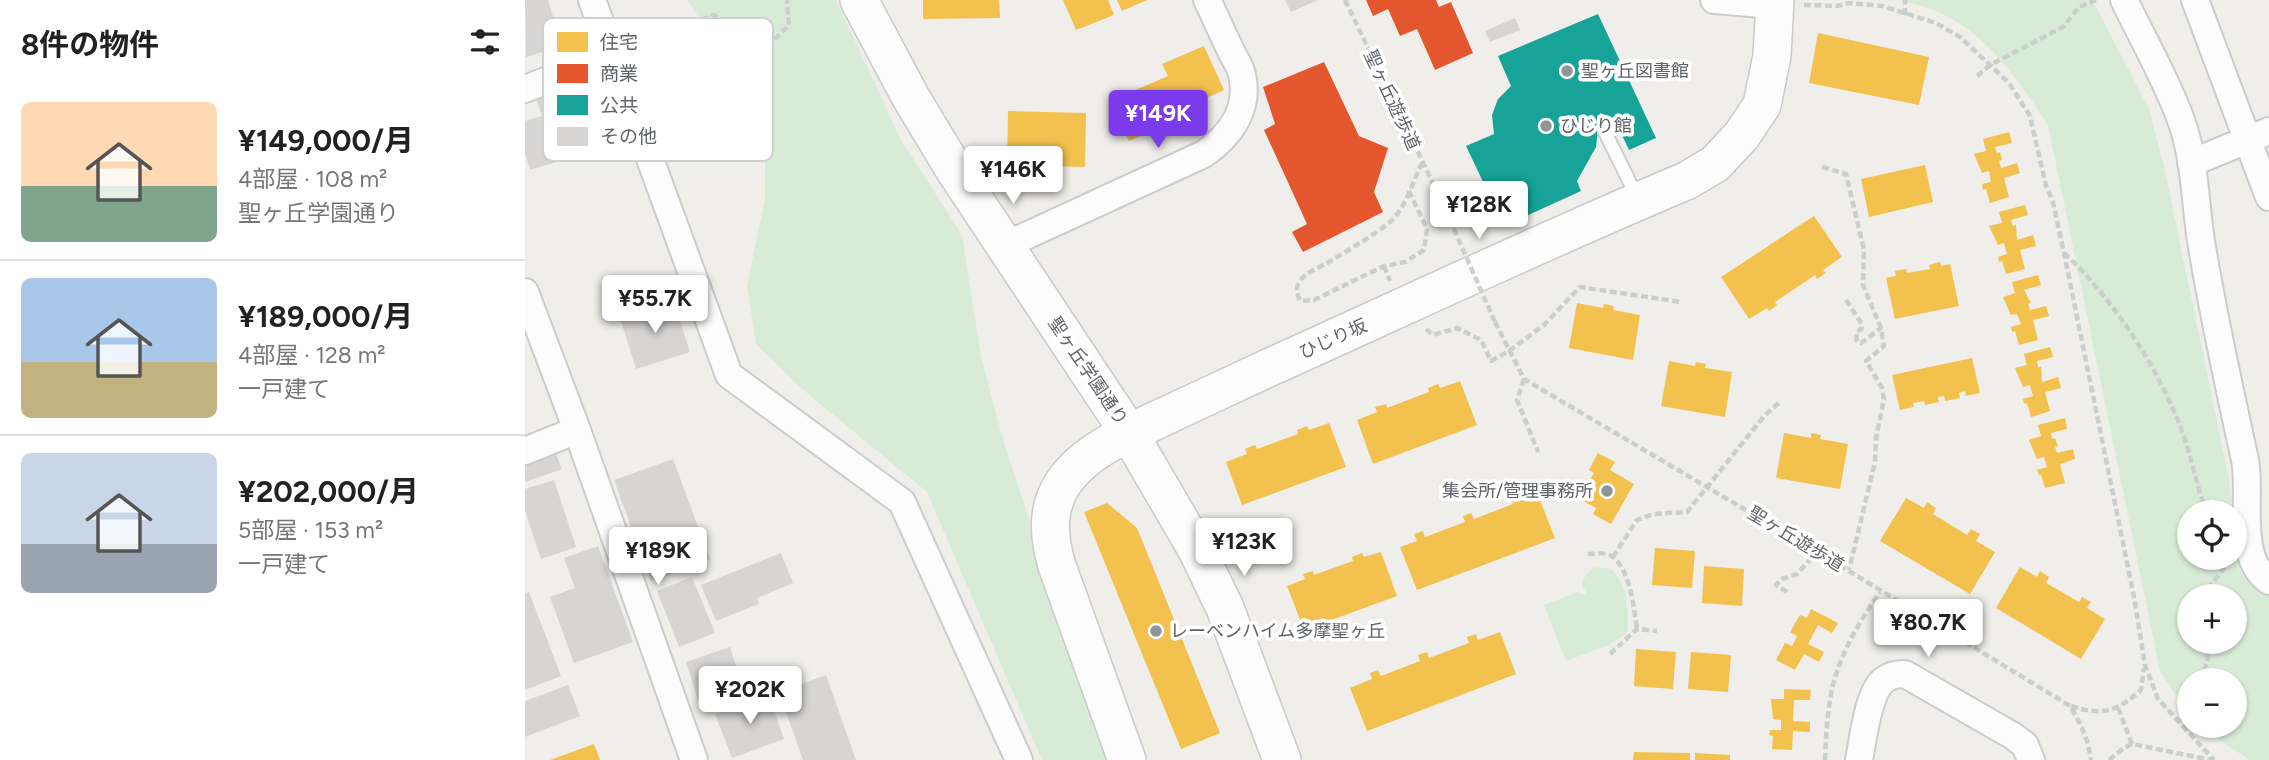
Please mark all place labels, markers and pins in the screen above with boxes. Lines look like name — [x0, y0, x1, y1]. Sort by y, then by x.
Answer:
place label: 聖ヶ丘図書館 — [1581, 60, 1689, 82]
marker: 聖ヶ丘図書館 — [1559, 63, 1575, 79]
pin: ¥149K — [1109, 90, 1207, 150]
place label: ひじり館 — [1560, 115, 1632, 137]
marker: ひじり館 — [1538, 118, 1554, 134]
pin: ¥146K — [964, 146, 1062, 206]
pin: ¥128K — [1430, 182, 1528, 241]
pin: ¥55.7K — [598, 276, 712, 335]
place label: 集会所/管理事務所 — [1442, 480, 1593, 502]
marker: 集会所/管理事務所 — [1599, 483, 1615, 499]
pin: ¥123K — [1195, 518, 1293, 578]
pin: ¥189K — [609, 528, 707, 587]
pin: ¥80.7K — [1871, 600, 1985, 659]
place label: レーベンハイム多摩聖ヶ丘 — [1170, 620, 1385, 642]
marker: レーベンハイム多摩聖ヶ丘 — [1148, 623, 1164, 639]
pin: ¥202K — [701, 666, 799, 726]

